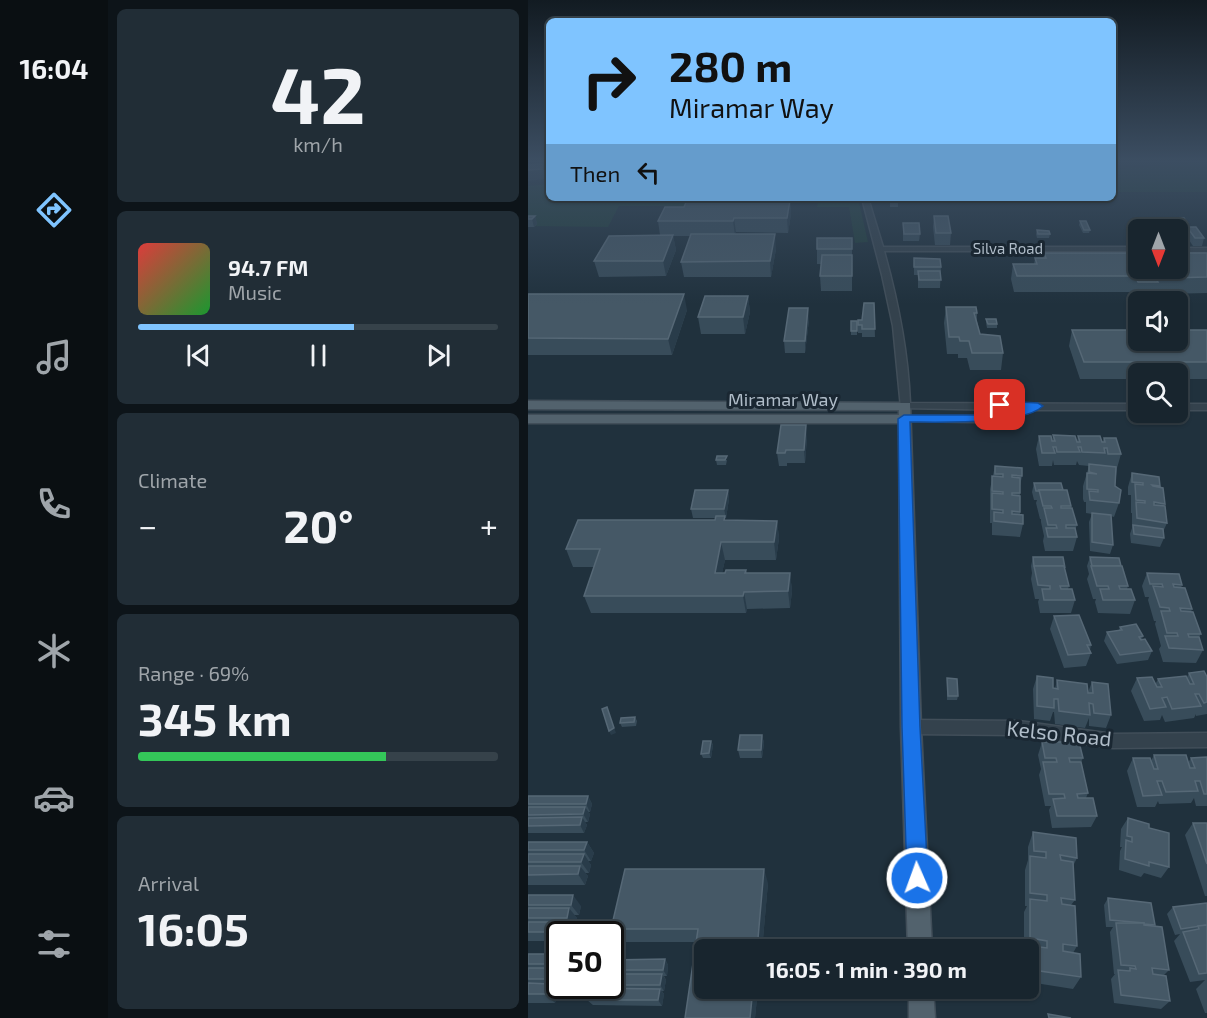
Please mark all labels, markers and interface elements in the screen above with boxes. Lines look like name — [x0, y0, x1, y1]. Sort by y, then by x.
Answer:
text: 280 m — [669, 40, 792, 90]
icon: right — [570, 42, 648, 120]
text: 42 — [270, 46, 366, 140]
text: 16:04 — [20, 52, 88, 84]
text: Miramar Way — [669, 91, 834, 123]
text: km/h — [293, 132, 343, 156]
icon: left — [632, 156, 665, 189]
text: Then — [570, 160, 620, 186]
icon: directions — [33, 189, 75, 231]
north arrow — [1128, 219, 1188, 279]
map controls — [1128, 219, 1188, 423]
street label: Silva Road — [973, 239, 1043, 257]
text: 94.7 FM — [228, 254, 308, 280]
text: Music — [228, 280, 282, 304]
button: sound — [1128, 291, 1188, 351]
icon: music — [33, 336, 75, 378]
icon: previous — [182, 339, 215, 372]
icon: pause — [302, 339, 335, 372]
icon: next — [422, 339, 455, 372]
button: search — [1128, 363, 1188, 423]
pin — [974, 379, 1025, 430]
street label: Miramar Way — [728, 388, 838, 410]
icon: arrive — [983, 388, 1016, 421]
text: Climate — [138, 468, 207, 492]
icon: phone — [33, 483, 75, 525]
text: 20° — [284, 498, 354, 552]
text: − — [138, 505, 157, 545]
text: + — [480, 505, 498, 545]
icon: climate — [33, 630, 75, 672]
text: Range · 69% — [138, 661, 249, 685]
text: 345 km — [138, 691, 292, 745]
street label: Kelso Road — [1005, 715, 1113, 750]
icon: car — [33, 777, 75, 819]
position arrow — [885, 846, 949, 910]
text: Arrival — [138, 871, 199, 895]
text: 16:05 — [138, 901, 249, 955]
speed limit sign: 50 — [546, 921, 624, 999]
icon: filters — [33, 923, 75, 965]
text: 16:05 · 1 min · 390 m — [766, 956, 967, 982]

